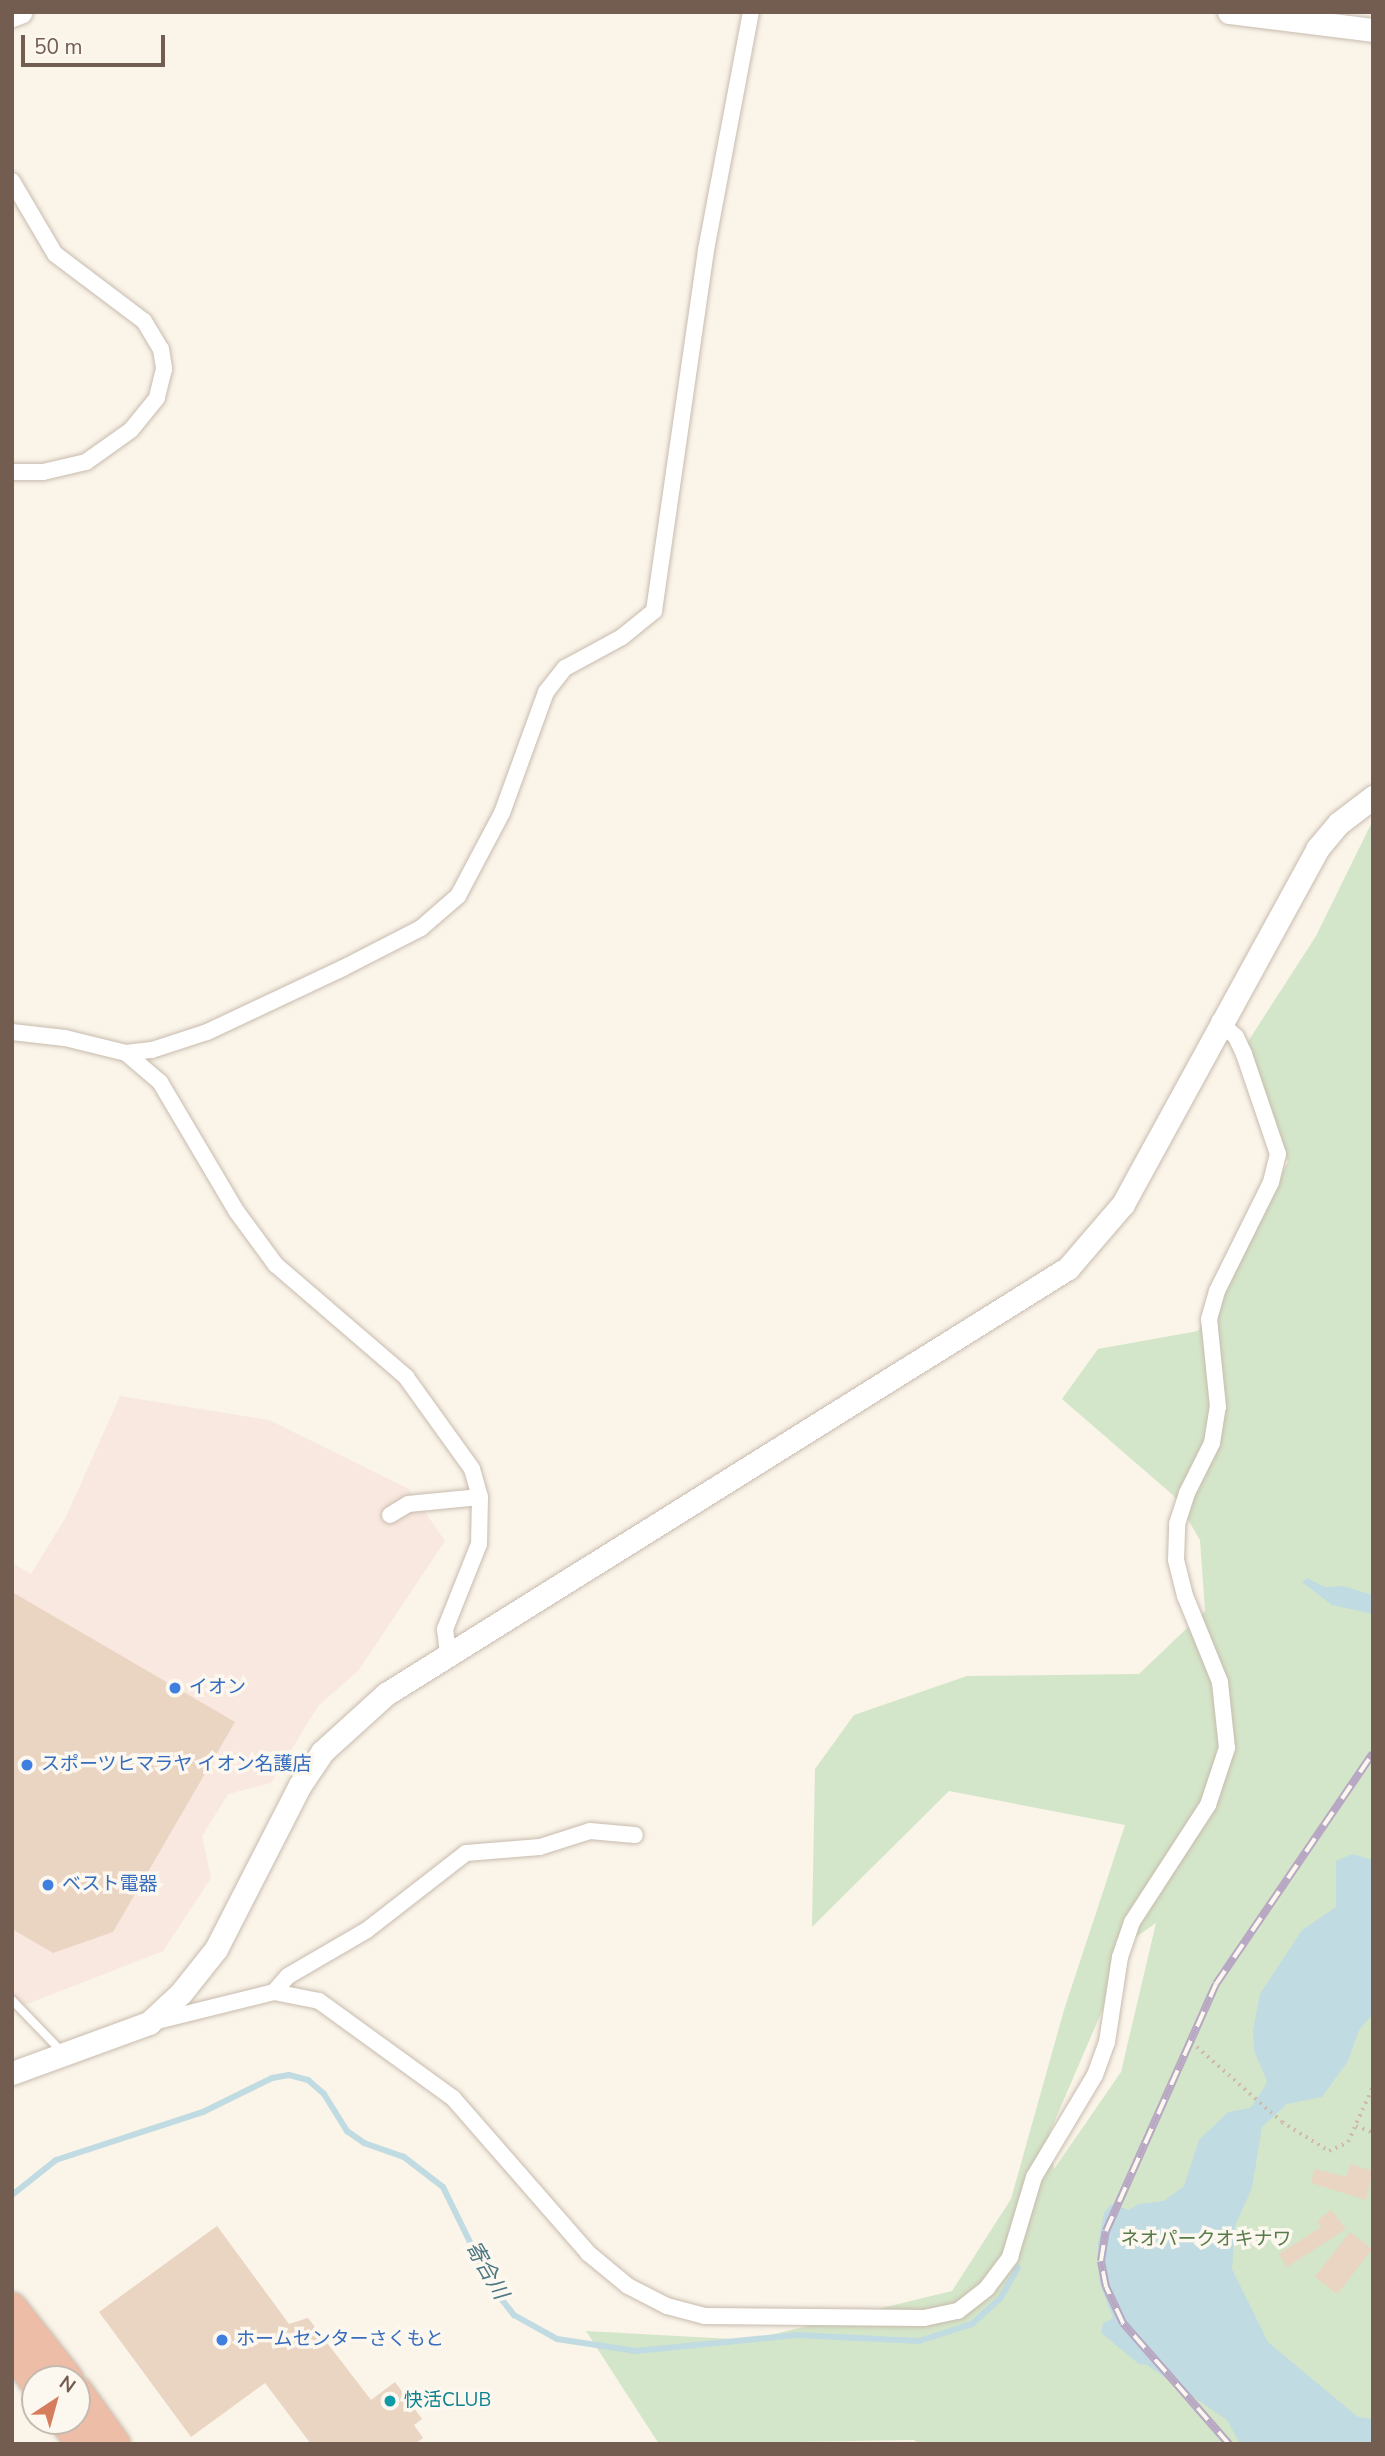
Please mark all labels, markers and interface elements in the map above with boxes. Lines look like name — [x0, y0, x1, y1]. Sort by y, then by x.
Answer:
scale bar — [24, 21, 168, 65]
text: 50 m — [34, 33, 83, 61]
place label: イオン — [189, 1677, 246, 1699]
marker: イオン — [167, 1680, 183, 1696]
place label: スポーツヒマラヤ イオン名護店 — [41, 1754, 312, 1776]
marker: スポーツヒマラヤ イオン名護店 — [19, 1757, 35, 1773]
place label: ベスト電器 — [62, 1874, 157, 1896]
marker: ベスト電器 — [40, 1877, 56, 1893]
park label: ネオパークオキナワ — [1121, 2229, 1291, 2251]
water label: 寄合川 — [460, 2236, 514, 2304]
place label: ホームセンターさくもと — [236, 2329, 445, 2351]
marker: ホームセンターさくもと — [214, 2332, 230, 2348]
north arrow — [21, 2365, 91, 2435]
text: N — [54, 2370, 81, 2399]
place label: 快活CLUB — [404, 2390, 491, 2412]
marker: 快活CLUB — [382, 2393, 398, 2409]

